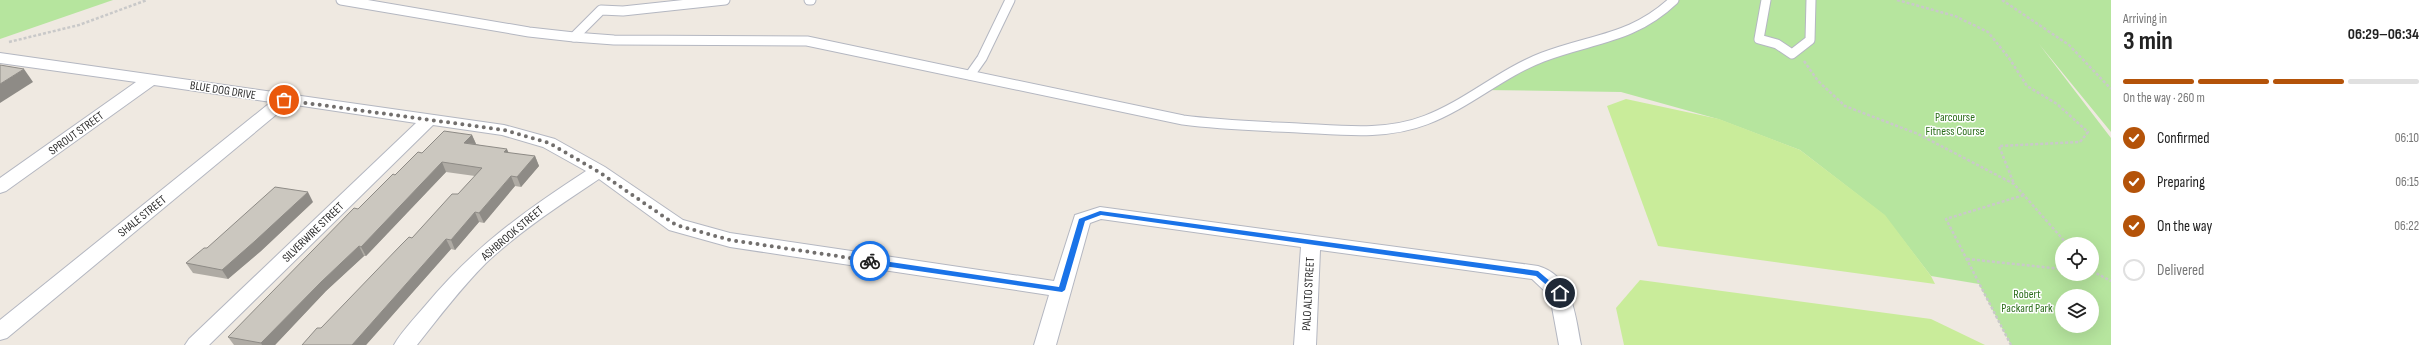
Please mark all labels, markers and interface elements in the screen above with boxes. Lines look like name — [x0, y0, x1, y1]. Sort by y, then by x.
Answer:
text: Arriving in — [2123, 11, 2167, 27]
text: 06:29–06:34 — [2348, 25, 2419, 44]
text: 3 min — [2123, 26, 2173, 57]
street label: BLUE DOG DRIVE — [189, 78, 257, 103]
pin — [267, 83, 301, 117]
icon: bag — [273, 89, 295, 111]
text: On the way · 260 m — [2123, 90, 2205, 106]
street label: SPROUT STREET — [46, 108, 107, 158]
park label: Parcourse Fitness Course — [1925, 110, 1985, 139]
icon: check — [2123, 127, 2145, 149]
text: Confirmed — [2157, 129, 2210, 148]
text: 06:10 — [2395, 130, 2419, 146]
icon: check — [2123, 171, 2145, 193]
text: Preparing — [2157, 173, 2205, 192]
text: 06:15 — [2395, 174, 2419, 190]
street label: SHALE STREET — [115, 192, 170, 240]
street label: SILVERWIRE STREET — [279, 199, 347, 266]
street label: ASHBROOK STREET — [477, 203, 547, 264]
icon: check — [2123, 215, 2145, 237]
text: On the way — [2157, 217, 2212, 236]
text: 06:22 — [2394, 218, 2419, 234]
map controls — [2055, 237, 2099, 333]
button: locate — [2055, 237, 2099, 281]
courier — [850, 241, 890, 281]
icon: bike — [859, 250, 881, 272]
street label: PALO ALTO STREET — [1299, 257, 1318, 331]
text: Delivered — [2157, 261, 2204, 280]
pin — [1543, 276, 1577, 310]
icon: home — [1549, 282, 1571, 304]
park label: Robert Packard Park — [2001, 287, 2053, 316]
button: layers — [2055, 289, 2099, 333]

